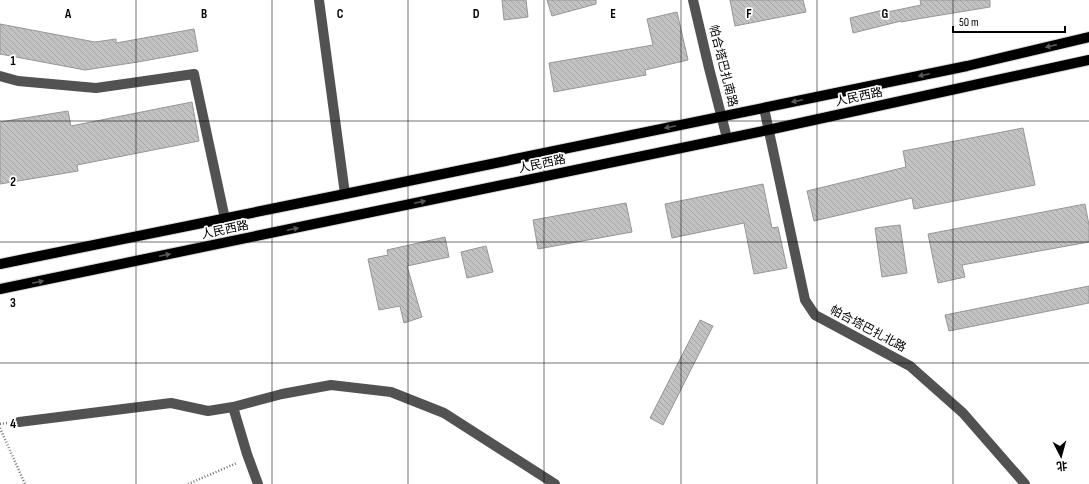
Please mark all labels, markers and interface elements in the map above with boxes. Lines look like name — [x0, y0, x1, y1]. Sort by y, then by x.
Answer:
text: A — [64, 6, 72, 22]
text: B — [201, 6, 207, 22]
text: C — [337, 6, 344, 22]
text: D — [473, 6, 480, 22]
text: E — [610, 6, 616, 22]
text: F — [746, 6, 752, 22]
text: G — [882, 6, 889, 22]
scale bar — [953, 8, 1065, 34]
text: 50 m — [959, 15, 979, 30]
street label: 帕合塔巴扎南路 — [706, 23, 740, 109]
one-way arrow — [1045, 44, 1057, 50]
text: 1 — [10, 53, 16, 69]
one-way arrow — [918, 72, 930, 78]
street label: 人民西路 — [834, 85, 884, 109]
one-way arrow — [791, 98, 803, 104]
one-way arrow — [663, 125, 676, 131]
street label: 人民西路 — [517, 152, 567, 176]
text: 2 — [10, 174, 16, 190]
one-way arrow — [414, 199, 426, 205]
street label: 人民西路 — [200, 218, 250, 242]
one-way arrow — [287, 225, 299, 231]
one-way arrow — [159, 252, 172, 258]
one-way arrow — [32, 278, 44, 284]
text: 3 — [10, 295, 16, 311]
street label: 帕合塔巴扎北路 — [827, 303, 909, 355]
text: 4 — [10, 416, 16, 432]
north arrow — [1041, 436, 1081, 476]
text: 北 — [1056, 458, 1068, 472]

